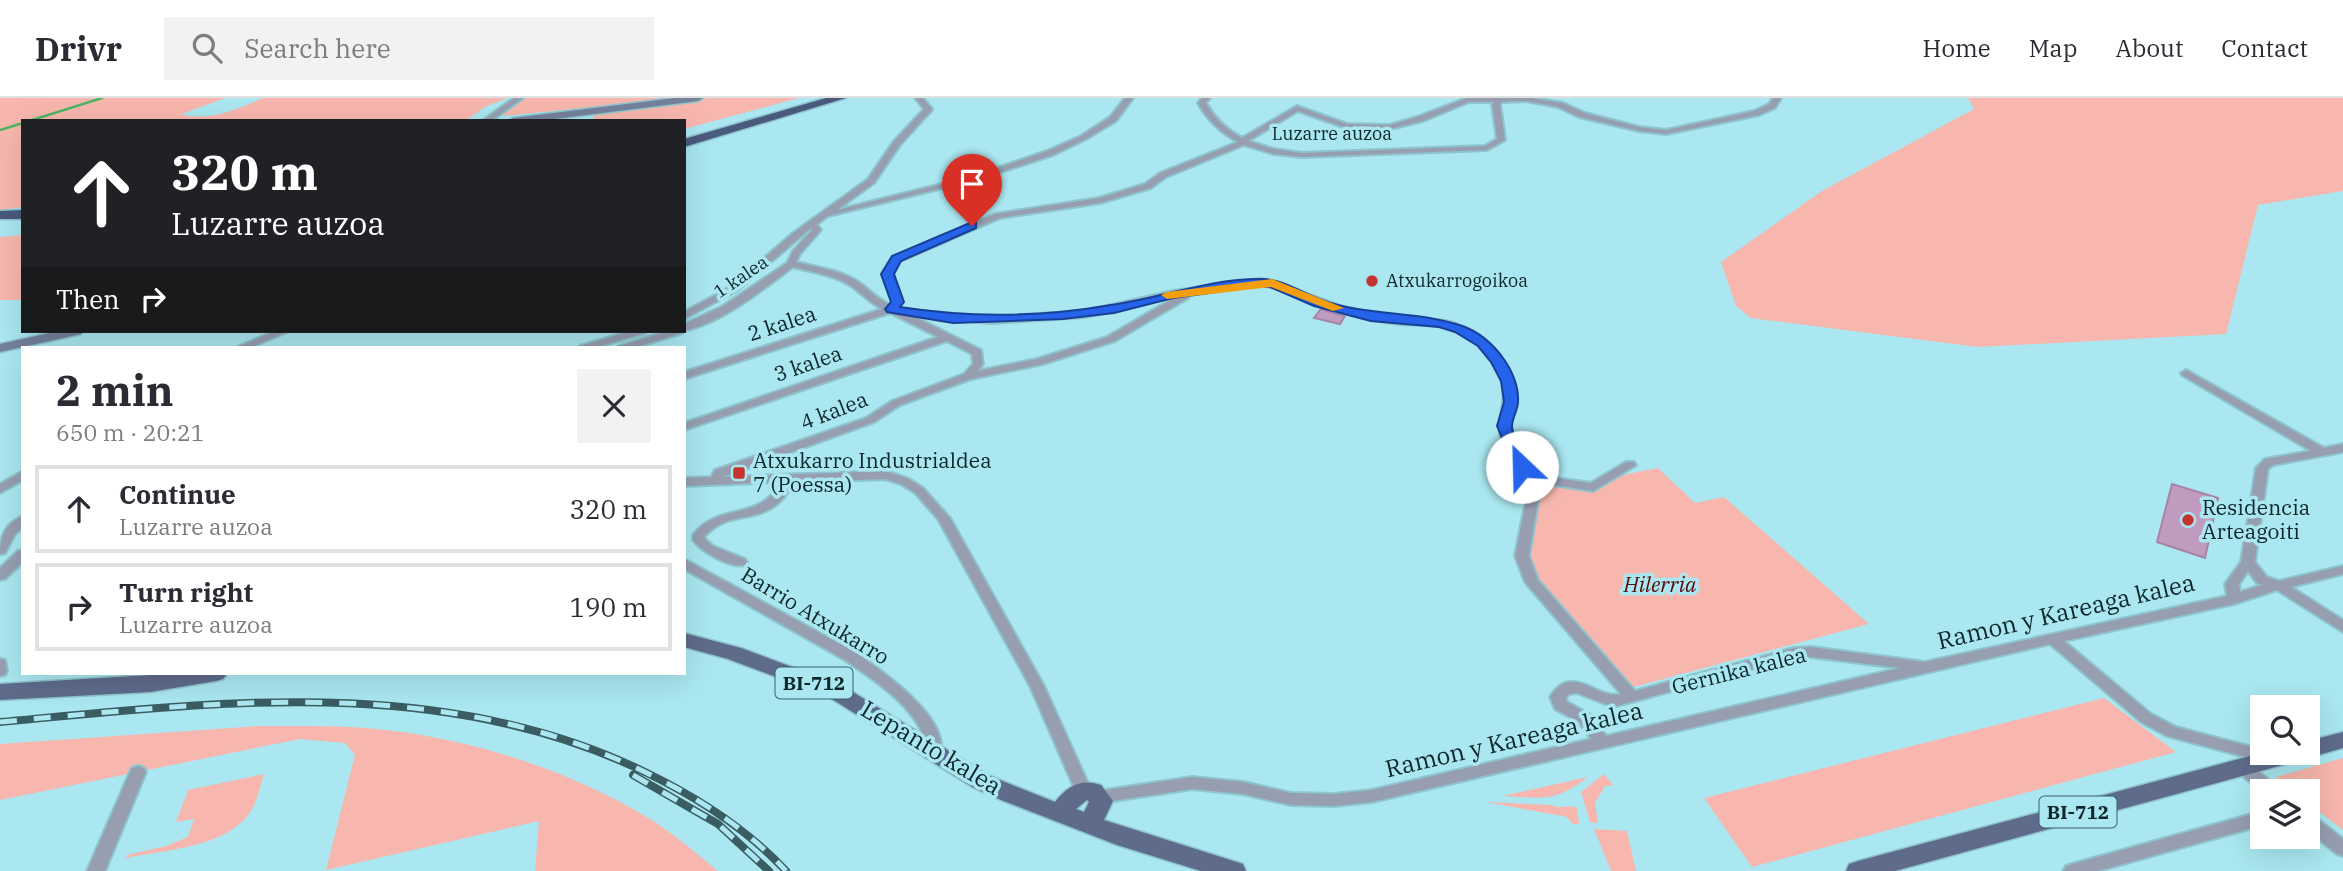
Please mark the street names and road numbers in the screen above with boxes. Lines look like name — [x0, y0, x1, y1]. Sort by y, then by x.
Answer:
street label: Luzarre auzoa — [1272, 122, 1392, 145]
street label: 1 kalea — [709, 250, 772, 303]
street label: 2 kalea — [744, 299, 820, 347]
street label: 3 kalea — [770, 338, 846, 388]
street label: 4 kalea — [796, 384, 872, 436]
street label: Barrio Atxukarro — [736, 560, 895, 670]
street label: Ramon y Kareaga kalea — [1934, 566, 2198, 656]
street label: Gernika kalea — [1669, 640, 1809, 700]
road number: BI-712 — [776, 668, 852, 698]
street label: Lepanto kalea — [855, 693, 1008, 802]
street label: Ramon y Kareaga kalea — [1382, 694, 1646, 784]
road number: BI-712 — [2039, 796, 2116, 828]

